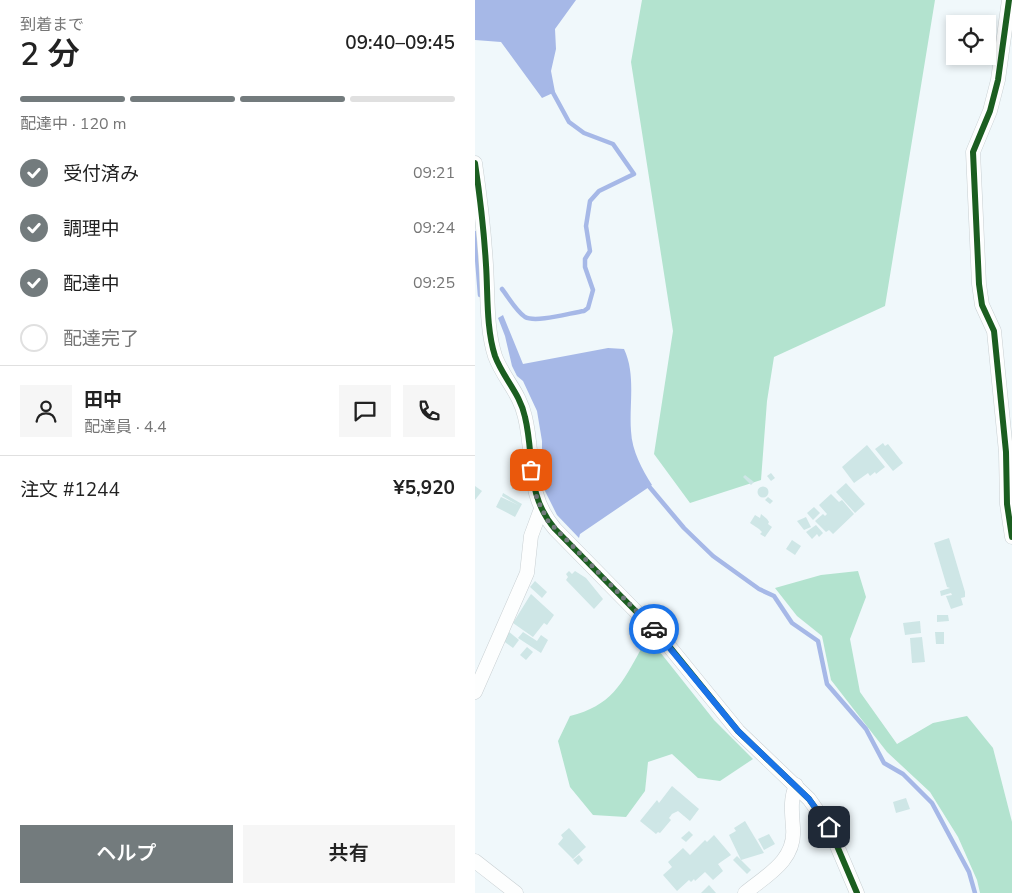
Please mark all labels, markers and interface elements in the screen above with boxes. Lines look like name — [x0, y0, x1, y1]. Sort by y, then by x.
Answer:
text: 到着まで — [20, 14, 84, 36]
map controls — [946, 15, 996, 65]
button: locate — [946, 15, 996, 65]
text: 09:40–09:45 — [345, 30, 455, 56]
text: 2 分 — [20, 33, 80, 76]
text: 配達中 · 120 m — [20, 113, 126, 135]
icon: check — [20, 159, 48, 187]
text: 受付済み — [63, 161, 139, 187]
text: 09:21 — [413, 162, 455, 184]
icon: check — [20, 214, 48, 242]
text: 調理中 — [63, 216, 120, 242]
text: 09:24 — [413, 217, 455, 239]
icon: check — [20, 269, 48, 297]
text: 配達中 — [63, 271, 120, 297]
text: 09:25 — [413, 272, 455, 294]
text: 配達完了 — [63, 326, 139, 352]
button: person — [20, 385, 72, 437]
button: chat — [339, 385, 391, 437]
button: phone — [403, 385, 455, 437]
text: 田中 — [84, 387, 122, 413]
text: 配達員 · 4.4 — [84, 416, 167, 438]
pin — [510, 449, 552, 491]
icon: bag — [517, 456, 545, 484]
text: ¥5,920 — [393, 475, 455, 501]
text: 注文 #1244 — [20, 477, 120, 503]
courier — [629, 604, 679, 654]
icon: car — [640, 615, 668, 643]
pin — [808, 806, 850, 848]
icon: home — [815, 813, 843, 841]
button: ヘルプ — [20, 825, 233, 883]
button: 共有 — [243, 825, 455, 883]

